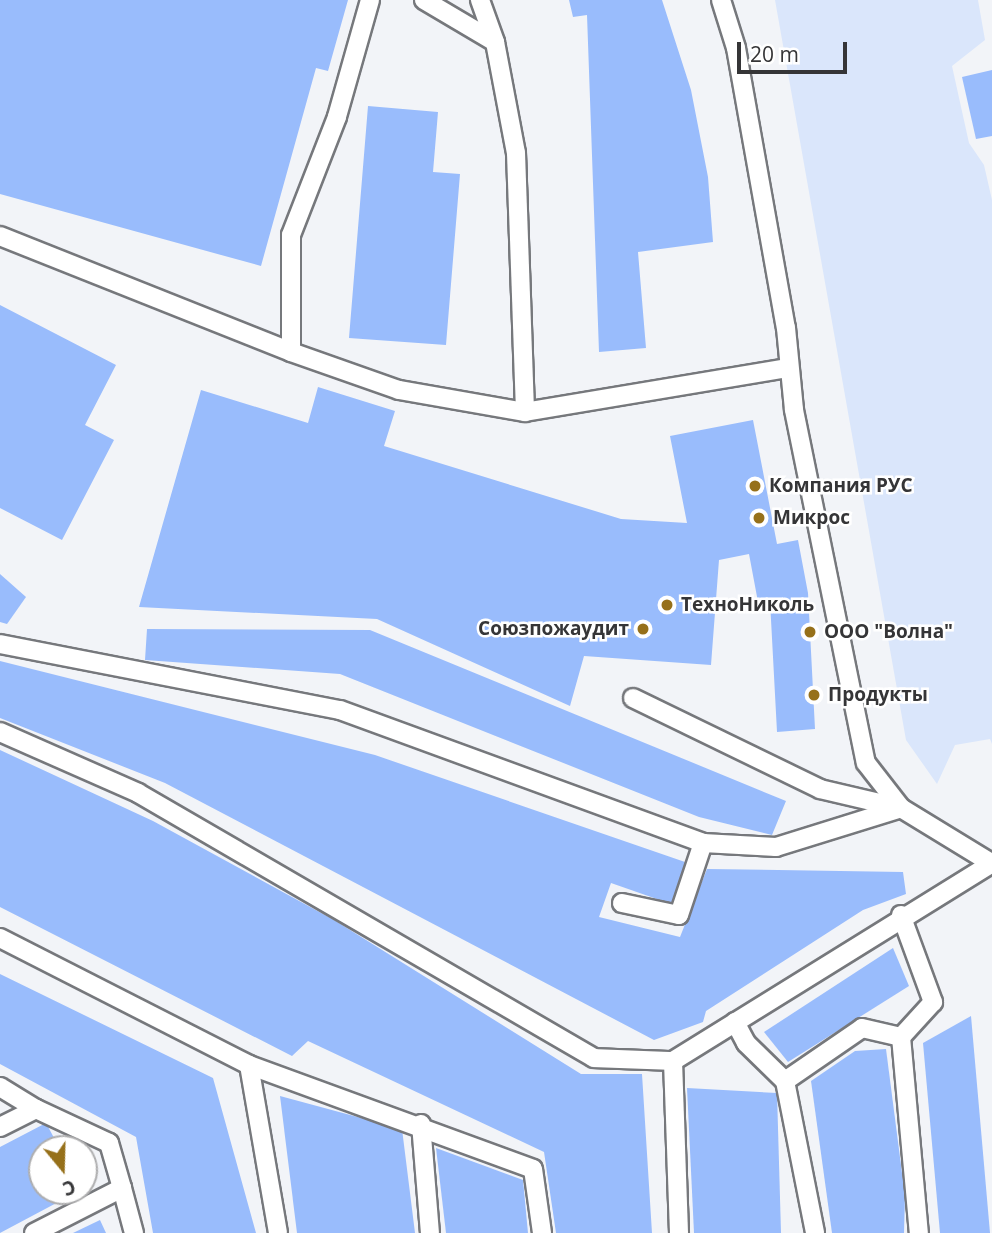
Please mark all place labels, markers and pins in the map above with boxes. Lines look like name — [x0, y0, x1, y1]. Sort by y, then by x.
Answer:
place label: Компания РУС — [769, 475, 913, 497]
marker: Компания РУС — [747, 478, 763, 494]
place label: Микрос — [773, 507, 850, 529]
marker: Микрос — [751, 510, 767, 526]
place label: ТехноНиколь — [681, 594, 814, 616]
marker: ТехноНиколь — [659, 597, 675, 613]
place label: Союзпожаудит — [478, 618, 629, 640]
marker: Союзпожаудит — [635, 621, 651, 637]
place label: ООО "Волна" — [824, 621, 953, 643]
marker: ООО "Волна" — [802, 624, 818, 640]
place label: Продукты — [828, 684, 928, 706]
marker: Продукты — [806, 687, 822, 703]

